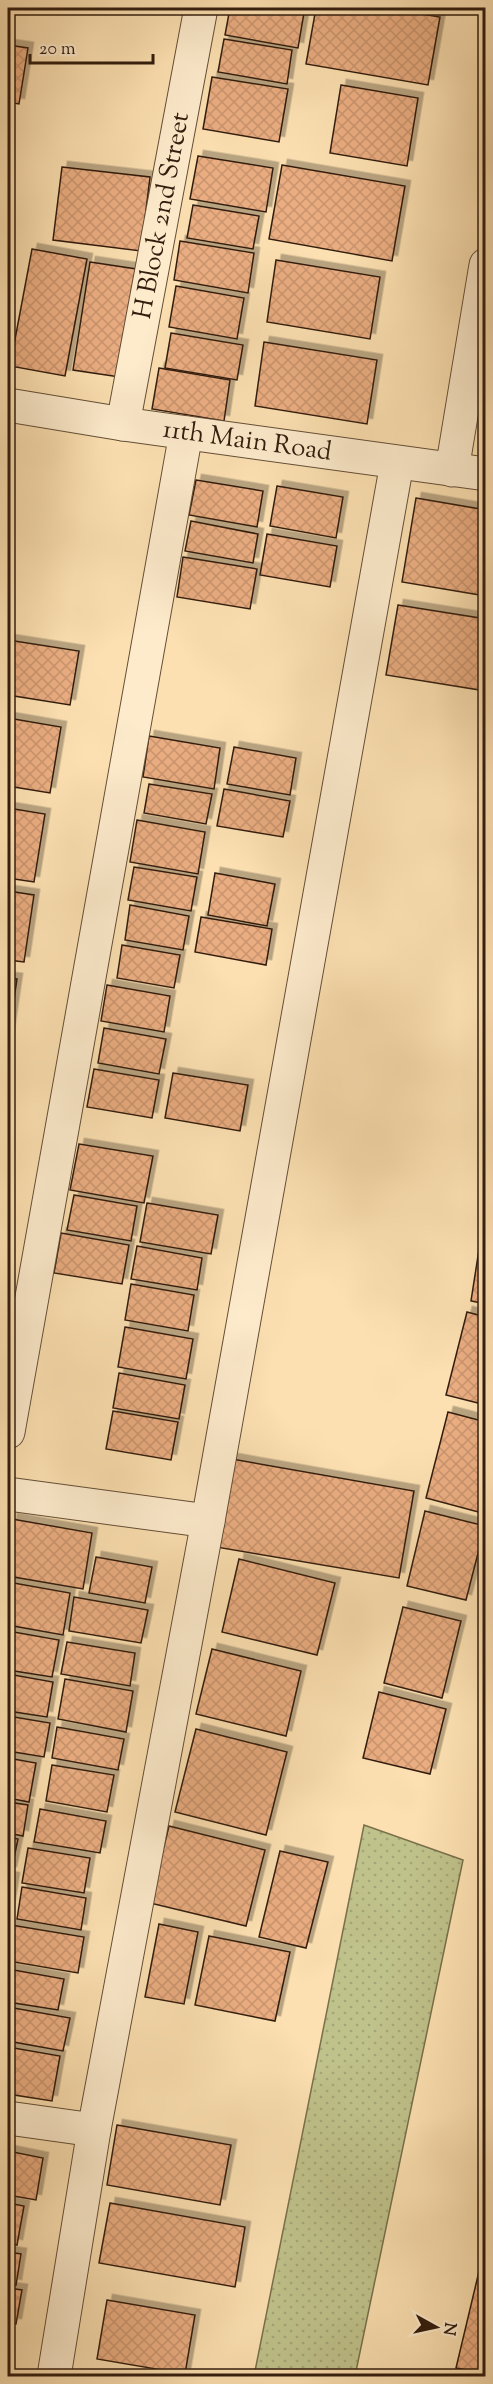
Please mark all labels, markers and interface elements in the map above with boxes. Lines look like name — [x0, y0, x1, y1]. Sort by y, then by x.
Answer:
scale bar — [30, 27, 153, 65]
text: 20 m — [39, 37, 76, 63]
street label: H Block 2nd Street — [125, 109, 200, 322]
street label: 11th Main Road — [160, 411, 334, 471]
north arrow — [406, 2297, 466, 2357]
text: N — [436, 2321, 461, 2337]

